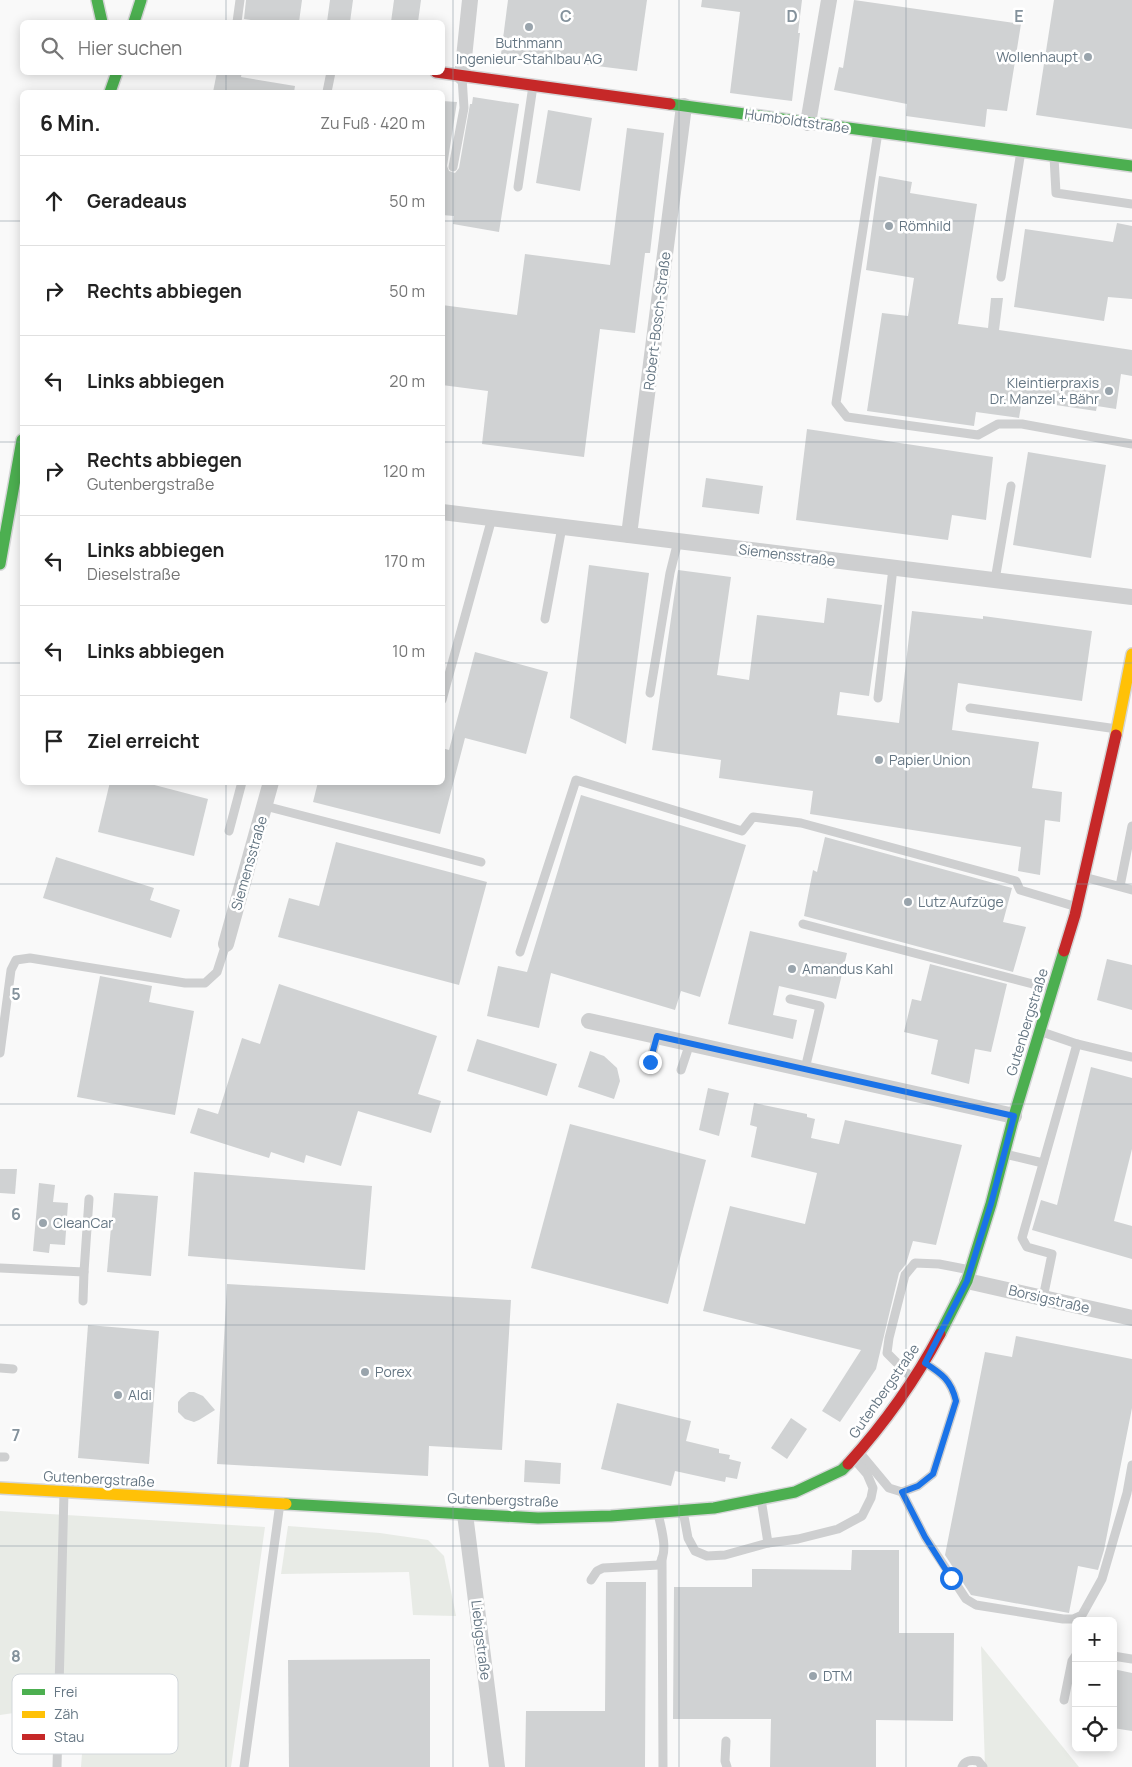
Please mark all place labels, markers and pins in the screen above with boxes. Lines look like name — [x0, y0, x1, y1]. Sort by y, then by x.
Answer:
marker: Buthmann Ingenieur-Stahlbau AG — [523, 21, 535, 33]
place label: Buthmann Ingenieur-Stahlbau AG — [456, 33, 602, 68]
place label: Wollenhaupt — [996, 47, 1078, 66]
marker: Wollenhaupt — [1082, 51, 1094, 63]
place label: Römhild — [899, 216, 951, 235]
marker: Römhild — [883, 220, 895, 232]
place label: Kleintierpraxis Dr. Manzel + Bähr — [990, 373, 1099, 408]
marker: Kleintierpraxis Dr. Manzel + Bähr — [1103, 385, 1115, 397]
place label: Papier Union — [889, 750, 971, 769]
marker: Papier Union — [873, 754, 885, 766]
place label: Lutz Aufzüge — [918, 892, 1004, 911]
marker: Lutz Aufzüge — [902, 896, 914, 908]
place label: Amandus Kahl — [802, 959, 893, 978]
marker: Amandus Kahl — [786, 963, 798, 975]
place label: CleanCar — [53, 1213, 113, 1232]
marker: CleanCar — [37, 1217, 49, 1229]
place label: Porex — [375, 1362, 413, 1381]
marker: Porex — [359, 1366, 371, 1378]
place label: Aldi — [128, 1385, 152, 1404]
marker: Aldi — [112, 1389, 124, 1401]
place label: DTM — [823, 1666, 852, 1685]
marker: DTM — [807, 1670, 819, 1682]

